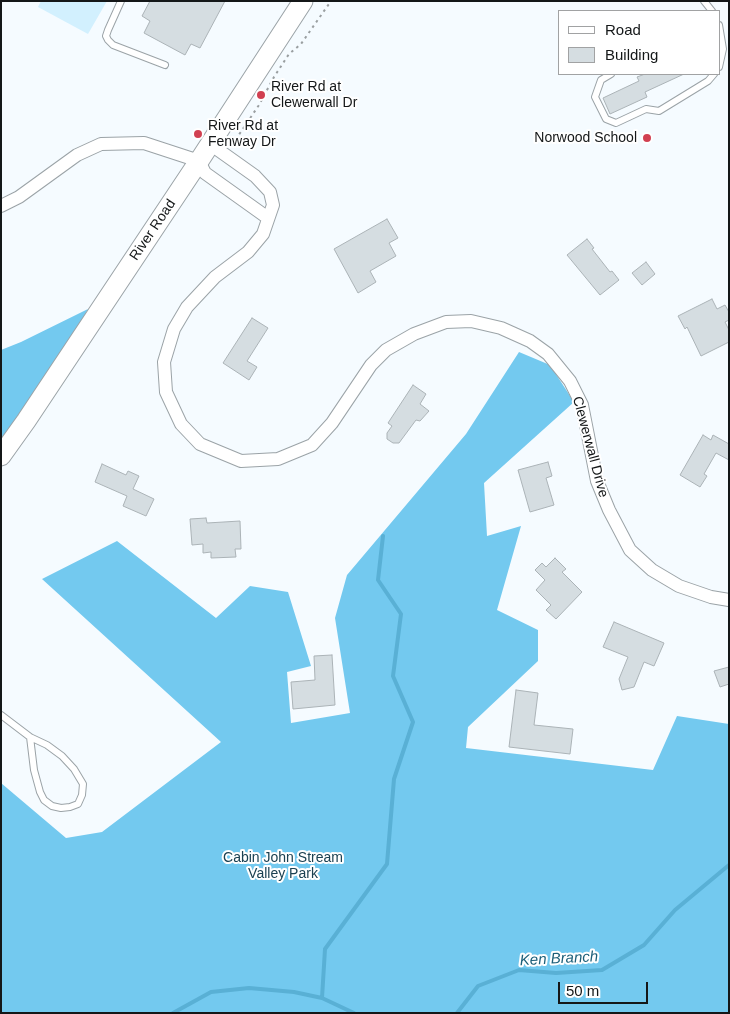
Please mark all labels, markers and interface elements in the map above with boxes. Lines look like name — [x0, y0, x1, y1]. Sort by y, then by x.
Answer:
legend — [558, 10, 720, 75]
text: Road — [605, 21, 641, 38]
text: Building — [605, 46, 658, 63]
place label: River Rd at Clewerwall Dr — [271, 79, 357, 111]
marker: River Rd at Clewerwall Dr — [255, 89, 267, 101]
place label: River Rd at Fenway Dr — [208, 118, 278, 150]
marker: River Rd at Fenway Dr — [192, 128, 204, 140]
place label: Norwood School — [534, 130, 637, 146]
marker: Norwood School — [641, 132, 653, 144]
street label: River Road — [126, 196, 180, 264]
street label: Clewerwall Drive — [568, 394, 612, 500]
park label: Cabin John Stream Valley Park — [223, 850, 343, 882]
water label: Ken Branch — [519, 948, 599, 970]
scale bar — [560, 972, 650, 1004]
text: 50 m — [566, 982, 599, 999]

